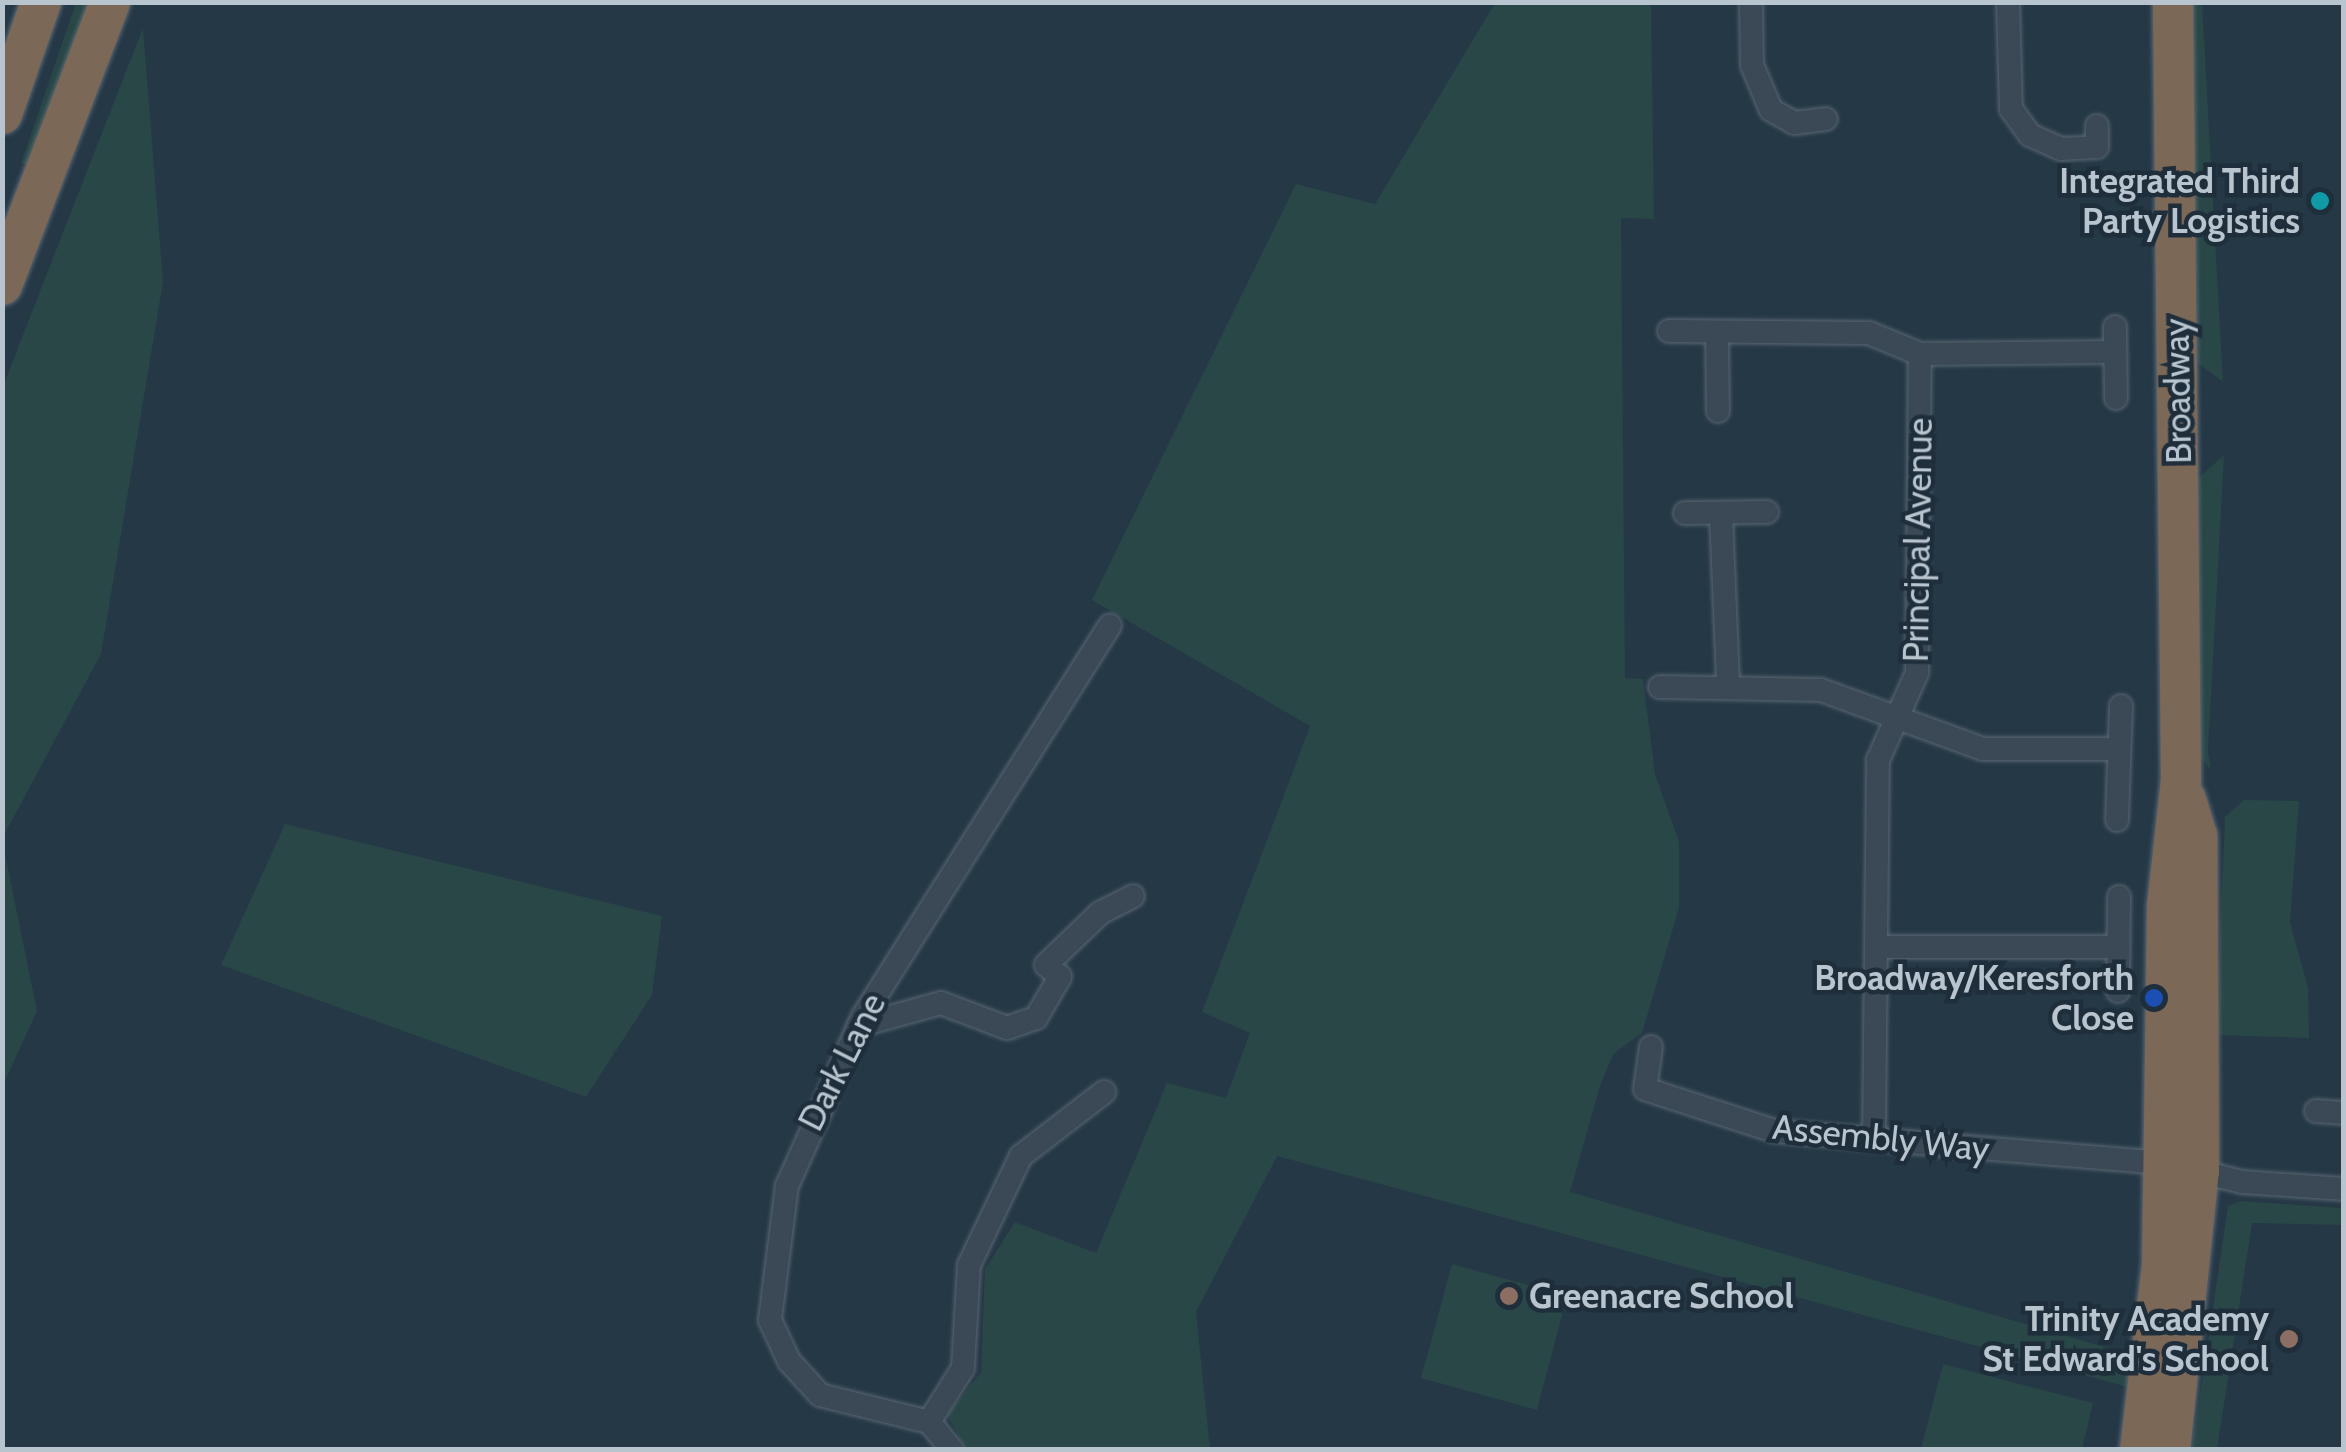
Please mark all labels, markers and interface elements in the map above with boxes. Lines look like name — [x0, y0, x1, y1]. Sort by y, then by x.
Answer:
place label: Integrated Third Party Logistics — [2059, 160, 2300, 242]
marker: Integrated Third Party Logistics — [2309, 190, 2331, 212]
street label: Broadway — [2156, 318, 2200, 464]
street label: Principal Avenue — [1895, 417, 1941, 663]
place label: Broadway/Keresforth Close — [1814, 957, 2134, 1039]
street label: Dark Lane — [790, 986, 894, 1138]
marker: Broadway/Keresforth Close — [2143, 987, 2165, 1009]
street label: Assembly Way — [1771, 1106, 1991, 1170]
place label: Greenacre School — [1529, 1275, 1794, 1317]
marker: Greenacre School — [1498, 1285, 1520, 1307]
place label: Trinity Academy St Edward's School — [1982, 1298, 2269, 1380]
marker: Trinity Academy St Edward's School — [2278, 1328, 2300, 1350]

